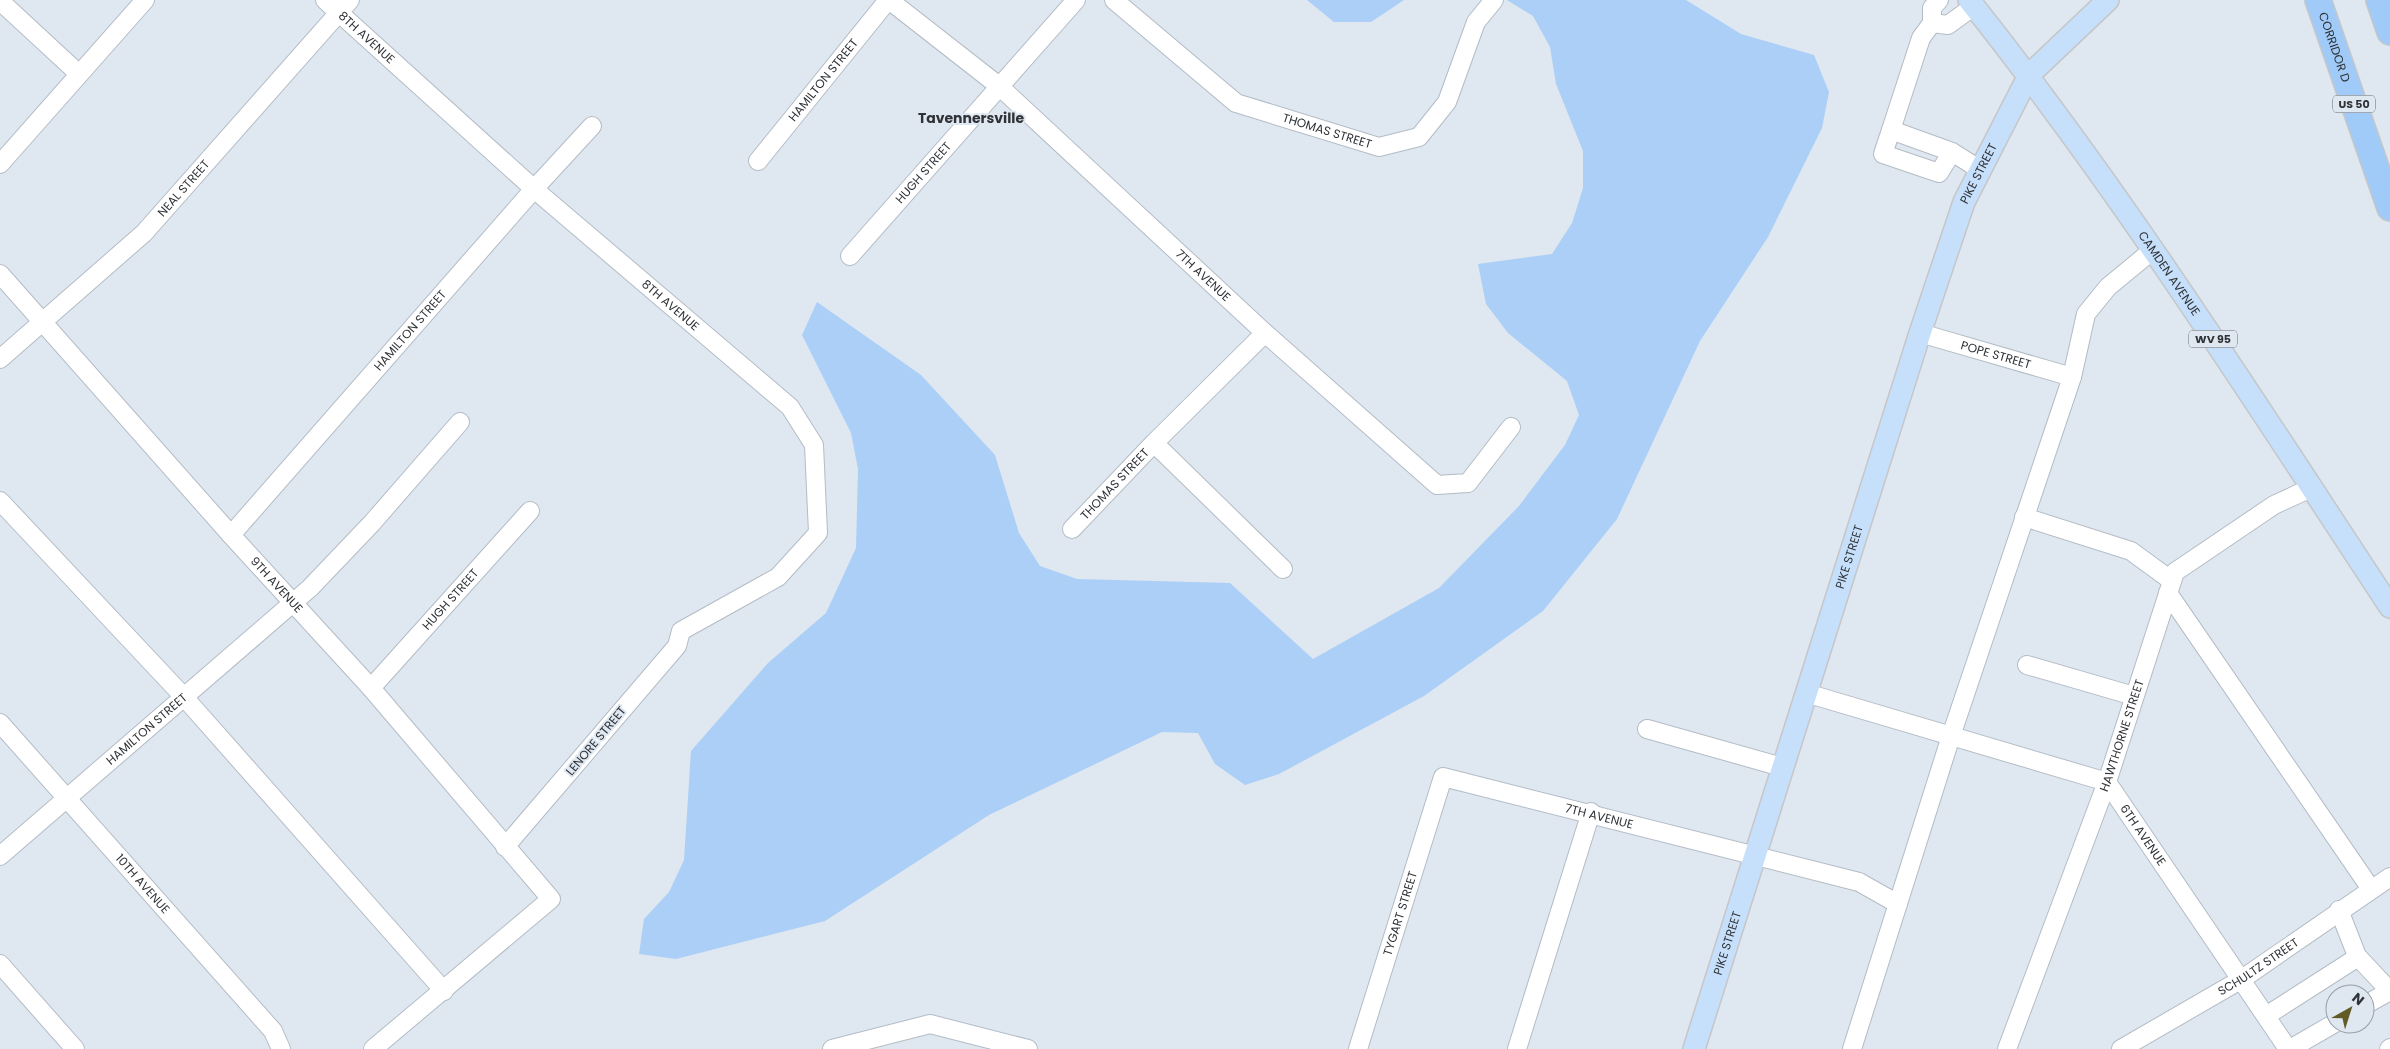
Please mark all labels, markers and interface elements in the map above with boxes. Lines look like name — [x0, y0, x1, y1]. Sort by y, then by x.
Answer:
street label: 8TH AVENUE — [335, 7, 399, 67]
street label: CORRIDOR D — [2315, 10, 2355, 84]
street label: HAMILTON STREET — [784, 34, 862, 125]
road number: US 50 — [2333, 96, 2375, 112]
district label: Tavennersville — [918, 108, 1024, 128]
street label: THOMAS STREET — [1281, 109, 1375, 152]
street label: HUGH STREET — [891, 138, 955, 207]
street label: PIKE STREET — [1955, 140, 2001, 207]
street label: NEAL STREET — [153, 155, 213, 220]
street label: CAMDEN AVENUE — [2135, 228, 2204, 319]
street label: 7TH AVENUE — [1172, 245, 1235, 305]
street label: 8TH AVENUE — [638, 275, 703, 334]
street label: HAMILTON STREET — [370, 286, 450, 374]
road number: WV 95 — [2189, 330, 2237, 348]
street label: POPE STREET — [1959, 336, 2034, 373]
street label: THOMAS STREET — [1076, 444, 1153, 523]
street label: PIKE STREET — [1831, 522, 1867, 591]
street label: 9TH AVENUE — [247, 553, 307, 616]
street label: HUGH STREET — [418, 564, 483, 633]
street label: HAWTHORNE STREET — [2095, 677, 2148, 794]
street label: HAMILTON STREET — [102, 689, 191, 769]
street label: LENORE STREET — [562, 702, 630, 779]
street label: 7TH AVENUE — [1563, 799, 1635, 833]
street label: 6TH AVENUE — [2117, 801, 2170, 869]
street label: 10TH AVENUE — [112, 850, 174, 917]
street label: TYGART STREET — [1379, 868, 1421, 958]
street label: PIKE STREET — [1709, 908, 1745, 977]
street label: SCHULTZ STREET — [2214, 933, 2302, 999]
north arrow — [2325, 984, 2375, 1034]
text: N — [2348, 988, 2369, 1010]

